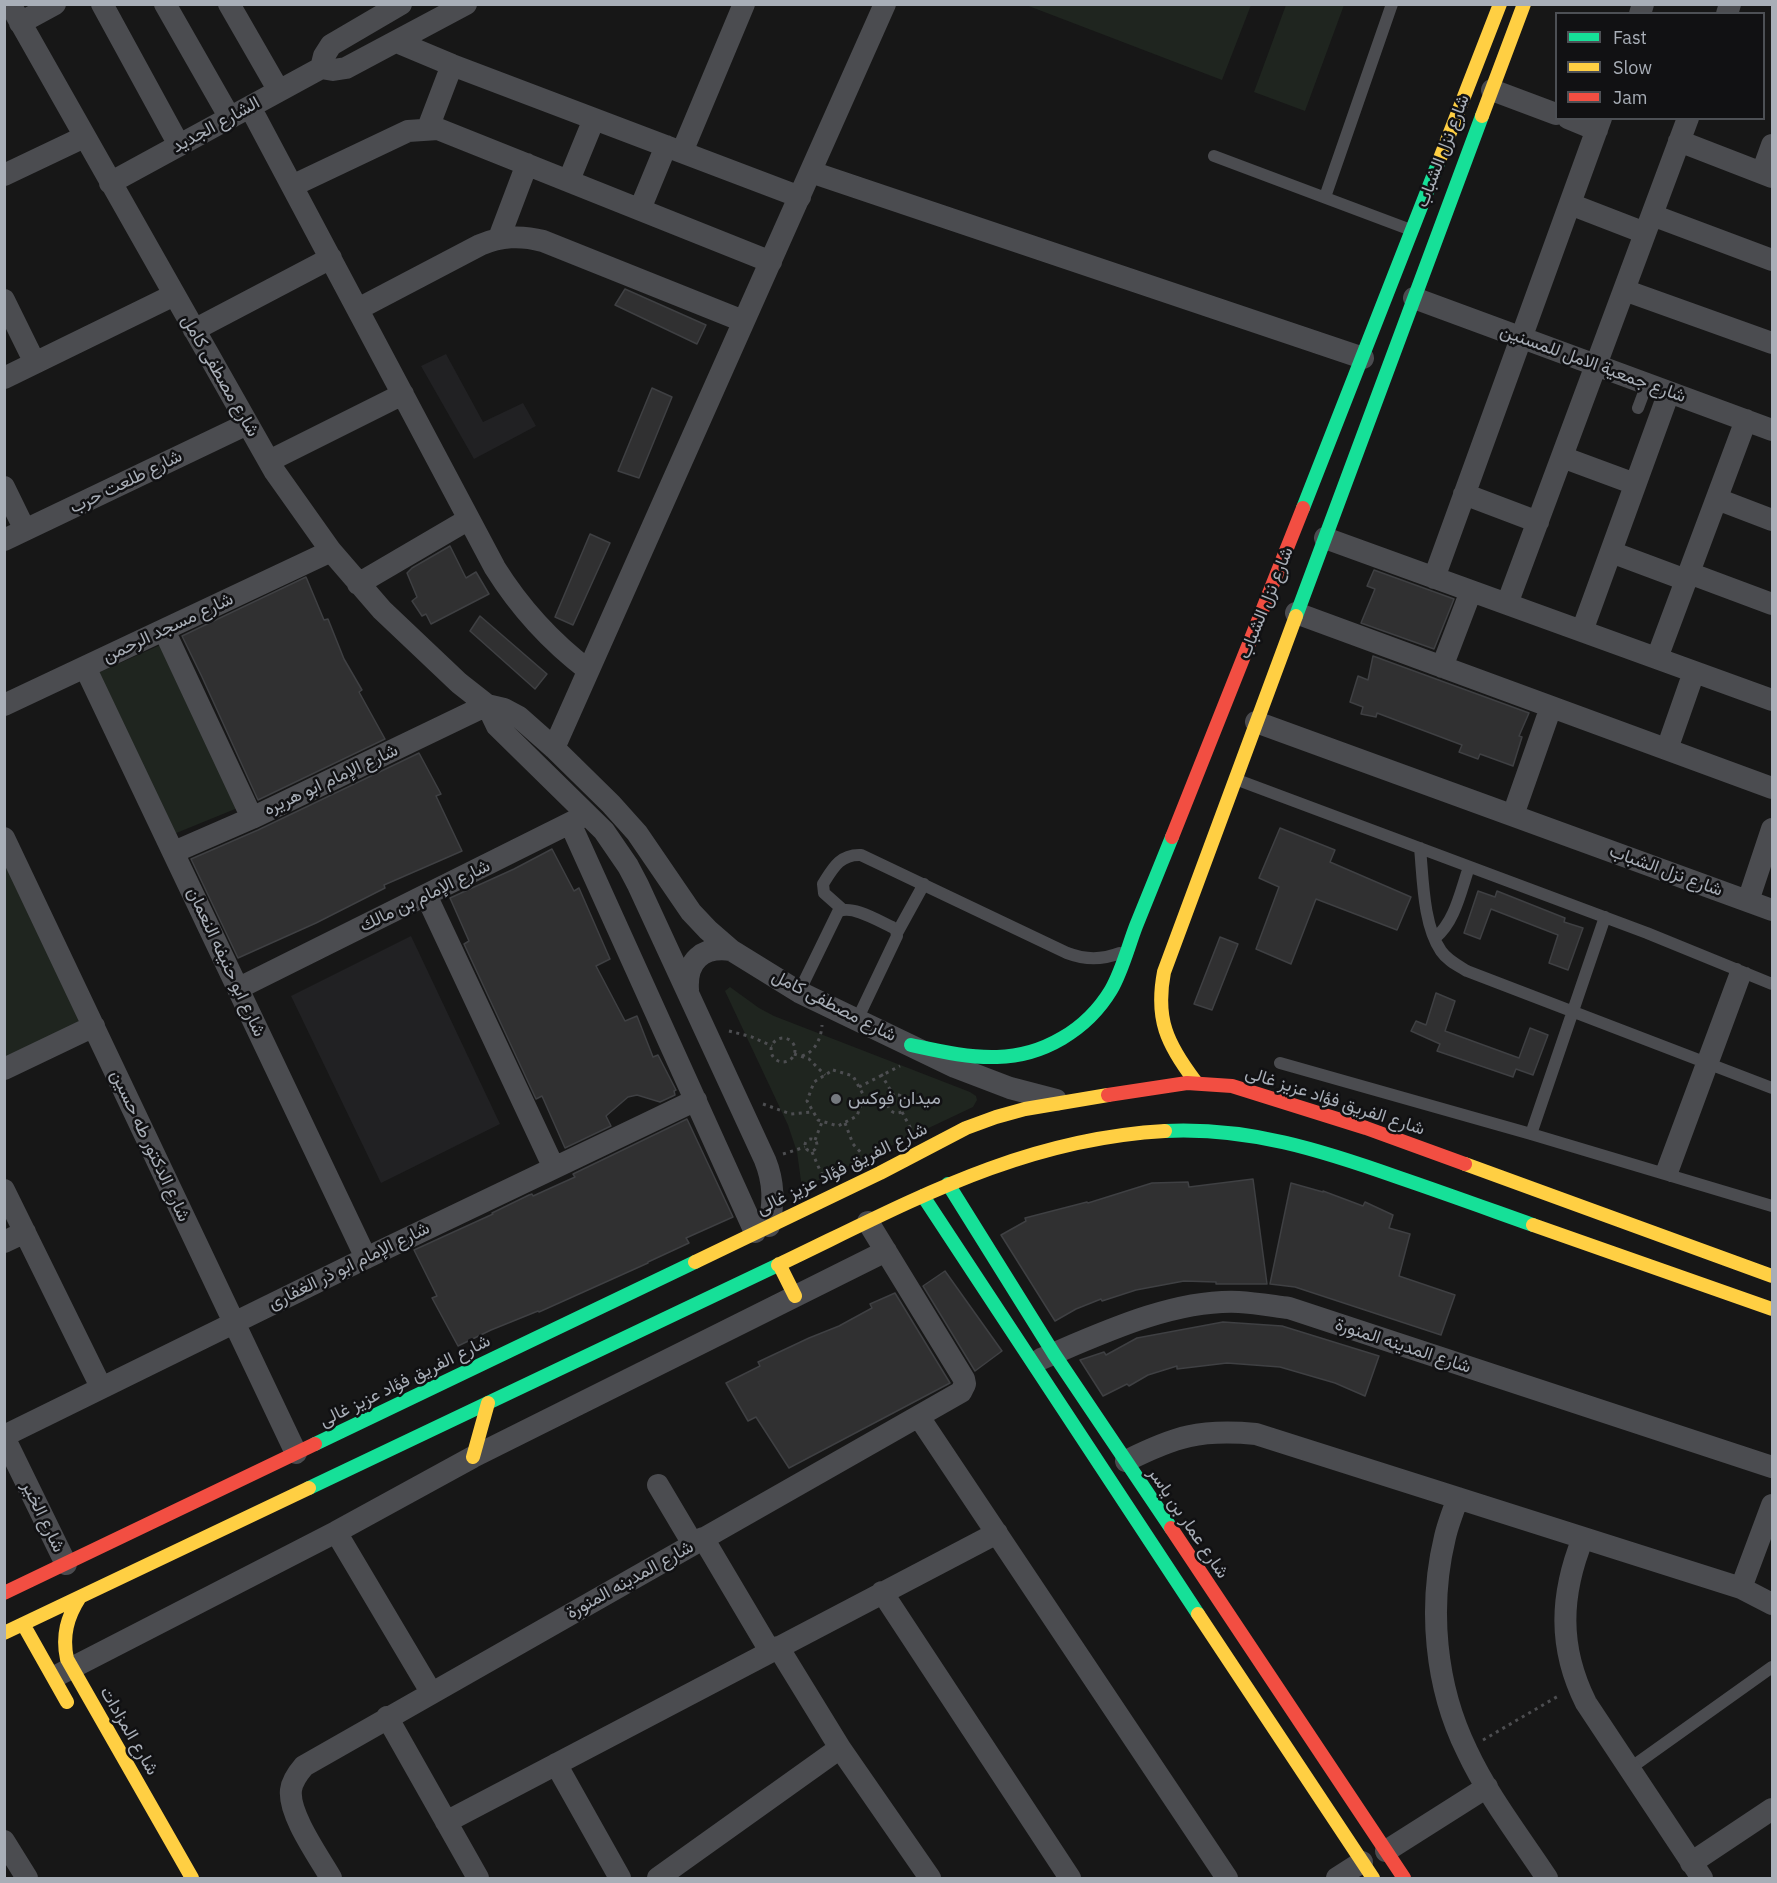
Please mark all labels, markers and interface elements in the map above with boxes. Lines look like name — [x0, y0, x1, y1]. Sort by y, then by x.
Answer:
legend — [1555, 12, 1765, 120]
text: Fast — [1613, 26, 1647, 49]
text: Slow — [1613, 56, 1652, 79]
text: Jam — [1613, 86, 1648, 109]
street label: الشارع الجديد — [168, 92, 264, 158]
street label: شارع نزل الشباب — [1412, 92, 1474, 210]
street label: شارع مصطفى كامل — [176, 311, 264, 441]
street label: شارع جمعية الامل للمسنين — [1497, 320, 1689, 408]
street label: شارع طلعت حرب — [66, 445, 186, 519]
street label: شارع نزل الشباب — [1234, 544, 1298, 662]
street label: شارع مسجد الرحمن — [99, 588, 237, 668]
street label: شارع الإمام ابو هريره — [261, 739, 401, 821]
street label: شارع نزل الشباب — [1606, 840, 1726, 902]
street label: شارع الإمام بن مالك — [356, 855, 494, 937]
street label: شارع ابو حنيفه النعمان — [182, 884, 270, 1040]
street label: شارع مصطفى كامل — [768, 965, 900, 1047]
street label: شارع الفريق فؤاد عزيز غالى — [1243, 1062, 1427, 1140]
street label: شارع الدكتور طه حسين — [105, 1067, 195, 1225]
place label: ميدان فوكس — [848, 1088, 941, 1110]
marker: ميدان فوكس — [829, 1092, 843, 1106]
street label: شارع الفريق فؤاد عزيز غالى — [753, 1118, 931, 1220]
street label: شارع الإمام ابو ذر الغفارى — [265, 1217, 433, 1315]
street label: شارع المدينه المنورة — [1332, 1314, 1474, 1378]
street label: شارع الفريق فؤاد عزيز غالى — [316, 1330, 494, 1432]
street label: شارع عمار بن ياسر — [1143, 1463, 1233, 1583]
street label: شارع الخير — [17, 1478, 69, 1556]
street label: شارع المدينه المنورة — [563, 1536, 697, 1624]
street label: شارع المزادات — [95, 1683, 163, 1779]

